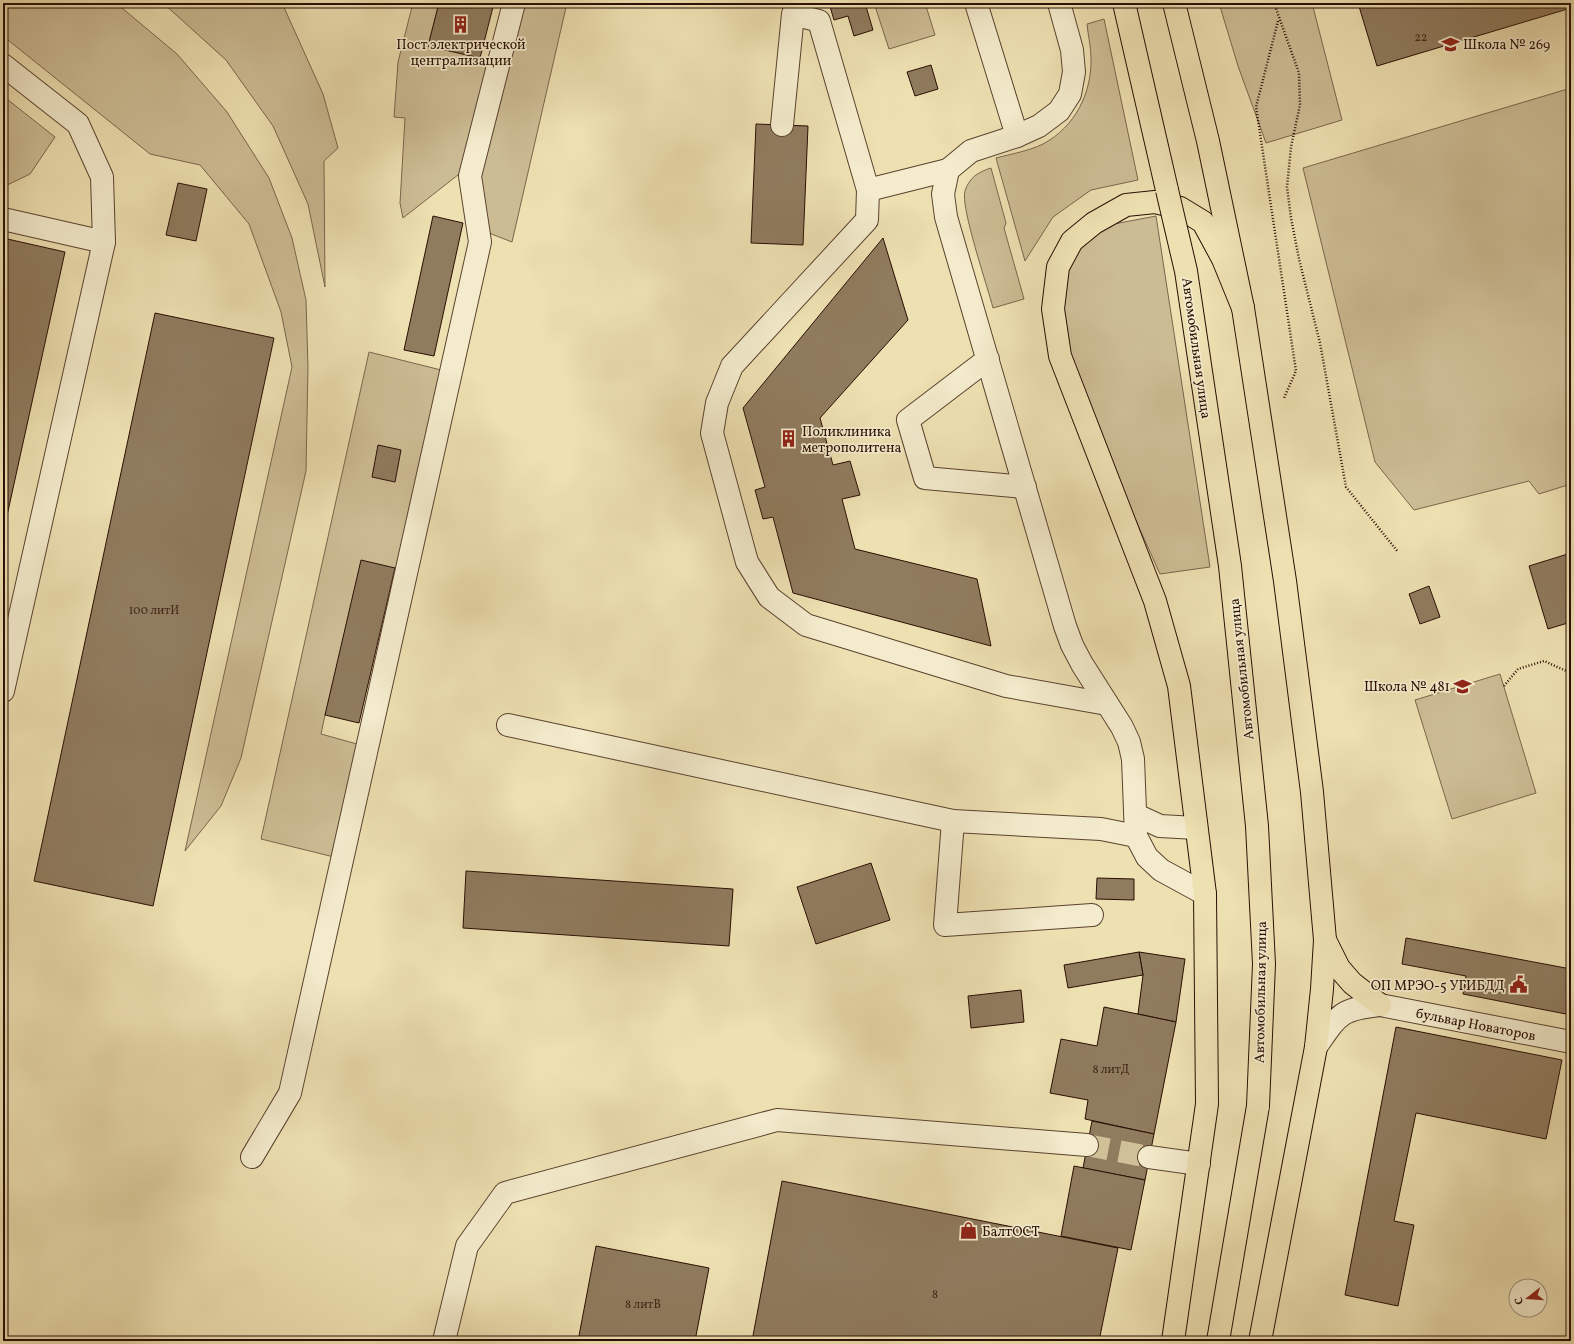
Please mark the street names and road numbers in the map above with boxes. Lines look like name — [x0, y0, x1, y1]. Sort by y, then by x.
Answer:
street label: Автомобильная улица — [1176, 276, 1215, 420]
street label: Автомобильная улица — [1226, 597, 1259, 741]
street label: Автомобильная улица — [1251, 921, 1272, 1063]
street label: бульвар Новаторов — [1414, 1005, 1537, 1046]

